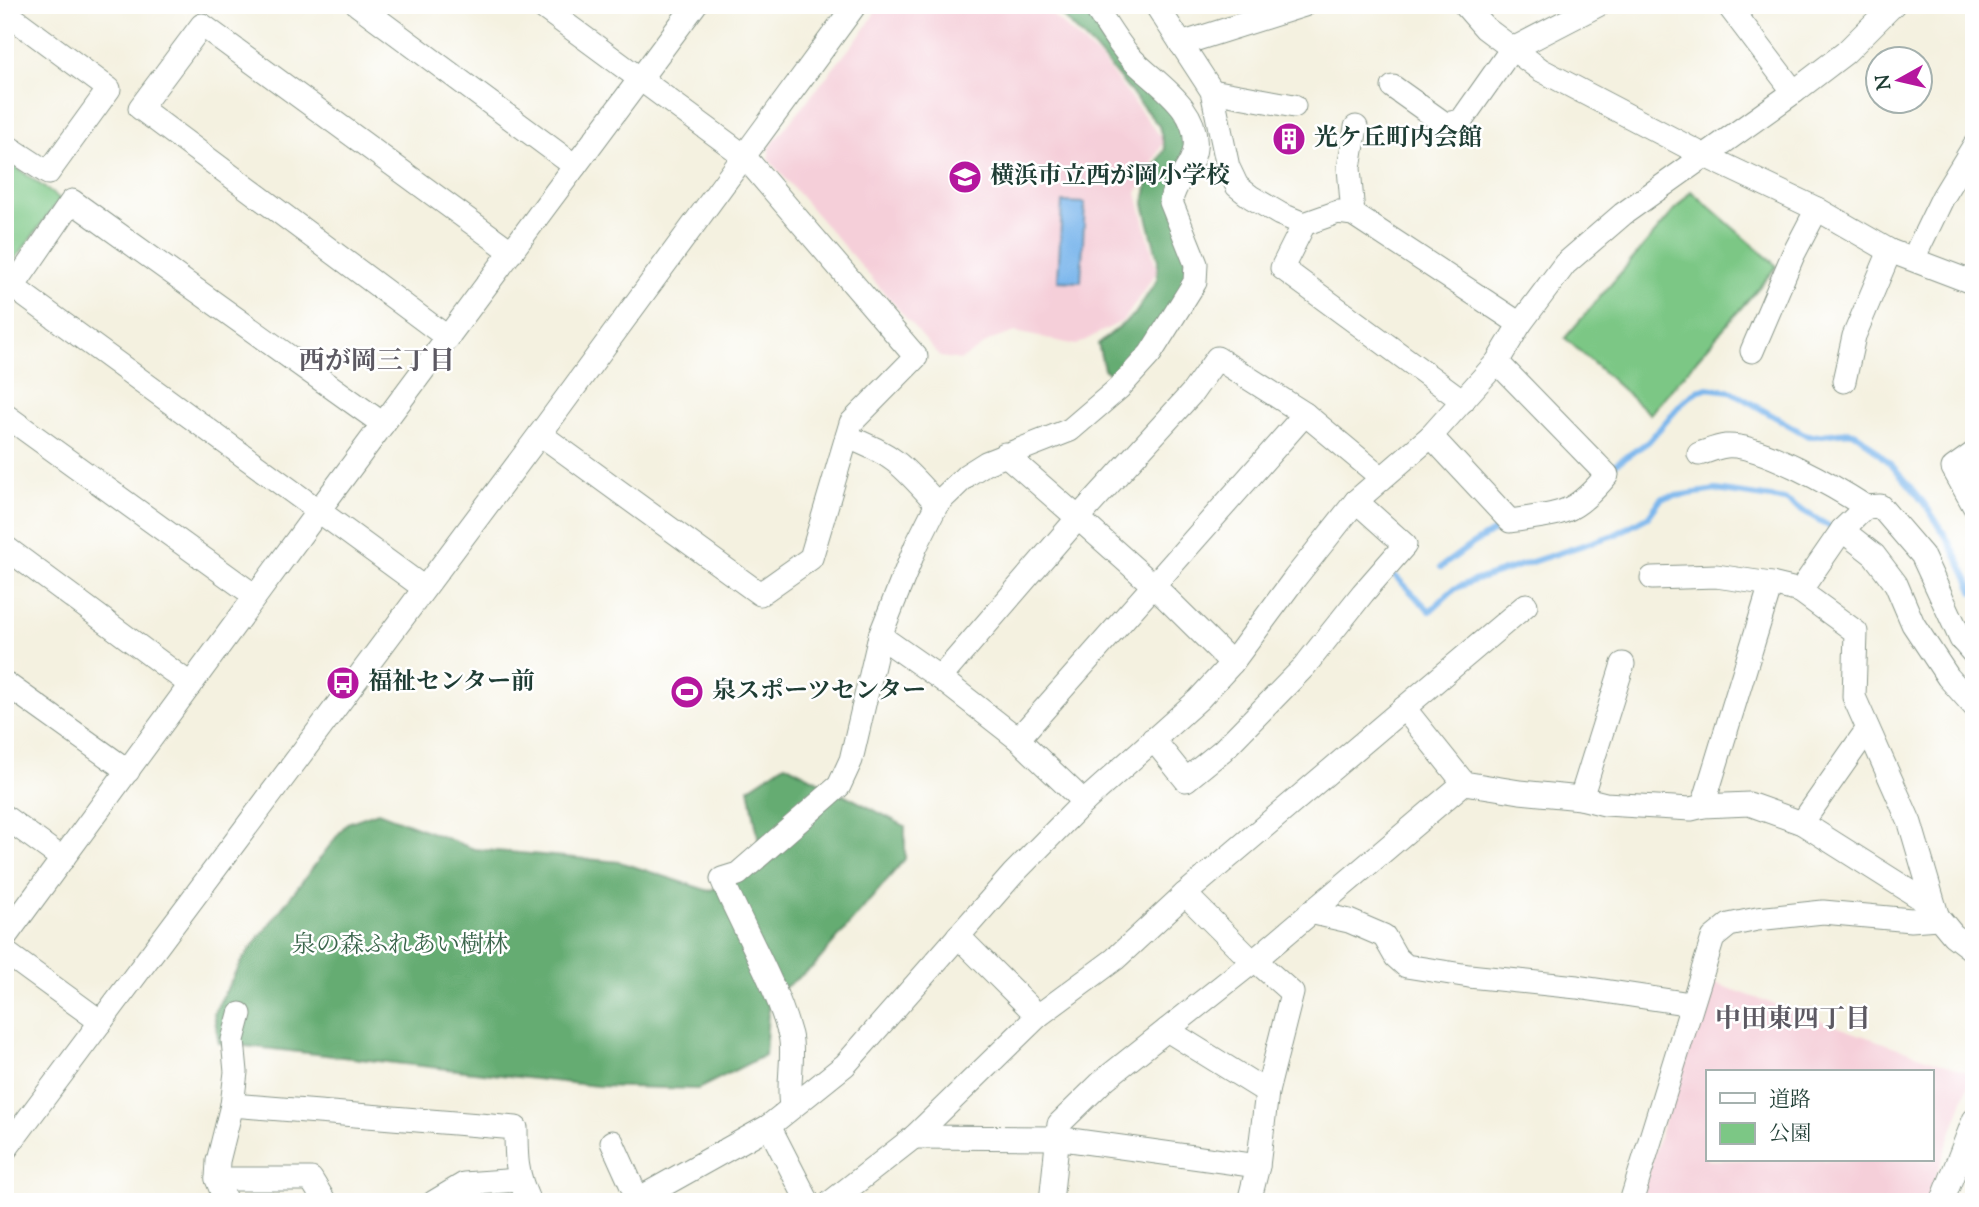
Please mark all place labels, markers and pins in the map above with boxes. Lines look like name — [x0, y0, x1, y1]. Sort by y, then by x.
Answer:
building icon: 光ケ丘町内会館 — [1270, 120, 1308, 158]
place label: 光ケ丘町内会館 — [1314, 122, 1482, 156]
school or university icon: 横浜市立西が岡小学校 — [946, 158, 984, 196]
place label: 横浜市立西が岡小学校 — [990, 160, 1230, 194]
bus stop icon: 福祉センター前 — [324, 664, 362, 702]
place label: 福祉センター前 — [368, 666, 535, 700]
sports icon: 泉スポーツセンター — [668, 673, 706, 711]
place label: 泉スポーツセンター — [712, 675, 926, 709]

